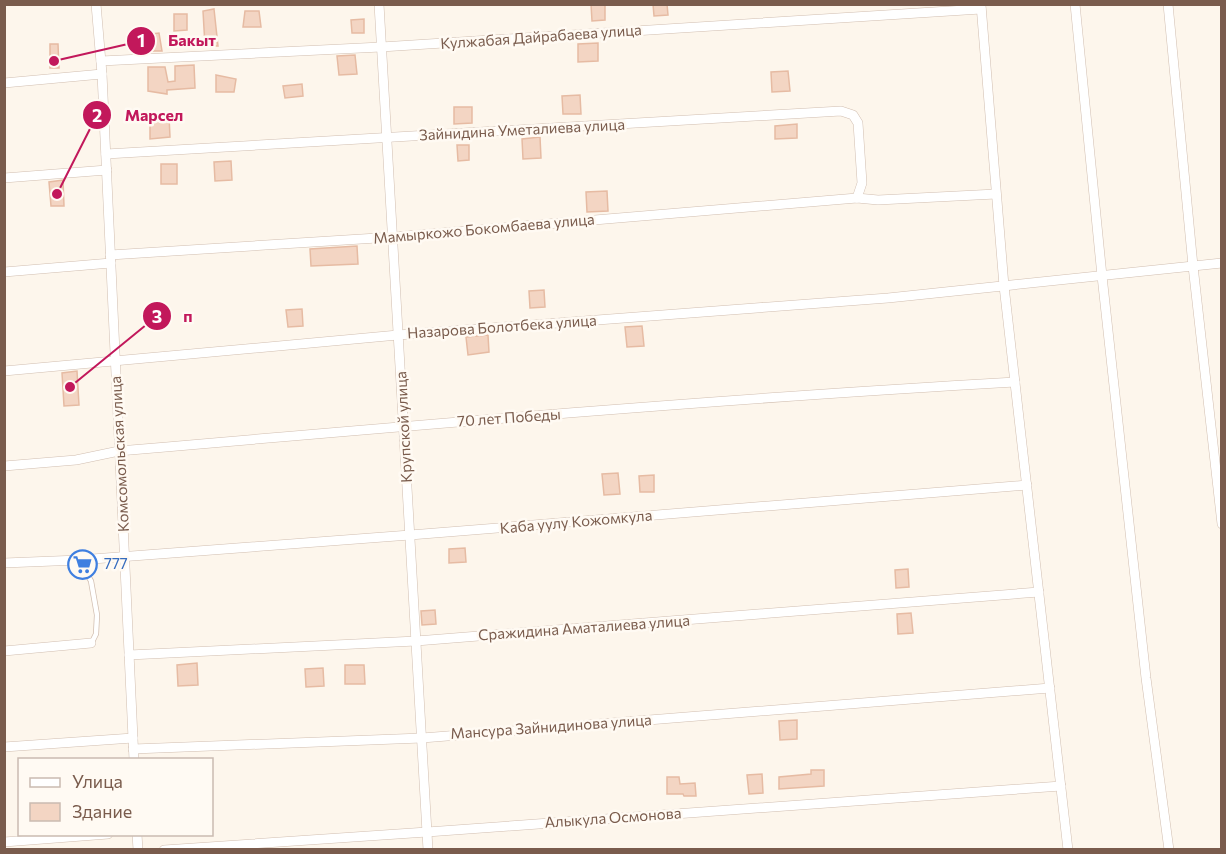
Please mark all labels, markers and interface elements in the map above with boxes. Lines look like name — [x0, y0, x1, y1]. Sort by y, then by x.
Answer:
street label: Кулжабая Дайрабаева улица — [440, 20, 642, 52]
callout: Бакыт — [126, 24, 228, 58]
text: 1 — [137, 29, 145, 51]
text: Бакыт — [168, 30, 216, 49]
callout: Марсел — [82, 98, 195, 132]
text: 2 — [92, 104, 102, 126]
text: Марсел — [125, 105, 183, 124]
street label: Зайнидина Уметалиева улица — [419, 115, 625, 143]
street label: Мамыркожо Бокомбаева улица — [373, 209, 595, 247]
callout: п — [142, 299, 205, 333]
text: 3 — [152, 305, 162, 327]
text: п — [183, 306, 193, 325]
street label: Назарова Болотбека улица — [407, 310, 597, 342]
street label: Крупской улица — [391, 371, 415, 483]
street label: Комсомольская улица — [106, 376, 132, 533]
street label: 70 лет Победы — [456, 404, 561, 430]
street label: Каба уулу Кожомкула — [499, 505, 653, 537]
supermarket icon: 777 — [67, 548, 99, 580]
place label: 777 — [104, 554, 128, 572]
street label: Сражидина Аматалиева улица — [477, 611, 690, 643]
street label: Мансура Зайнидинова улица — [450, 710, 652, 742]
legend — [18, 758, 213, 836]
text: Улица — [72, 770, 123, 792]
text: Здание — [72, 800, 132, 822]
street label: Алыкула Осмонова — [544, 803, 682, 831]

